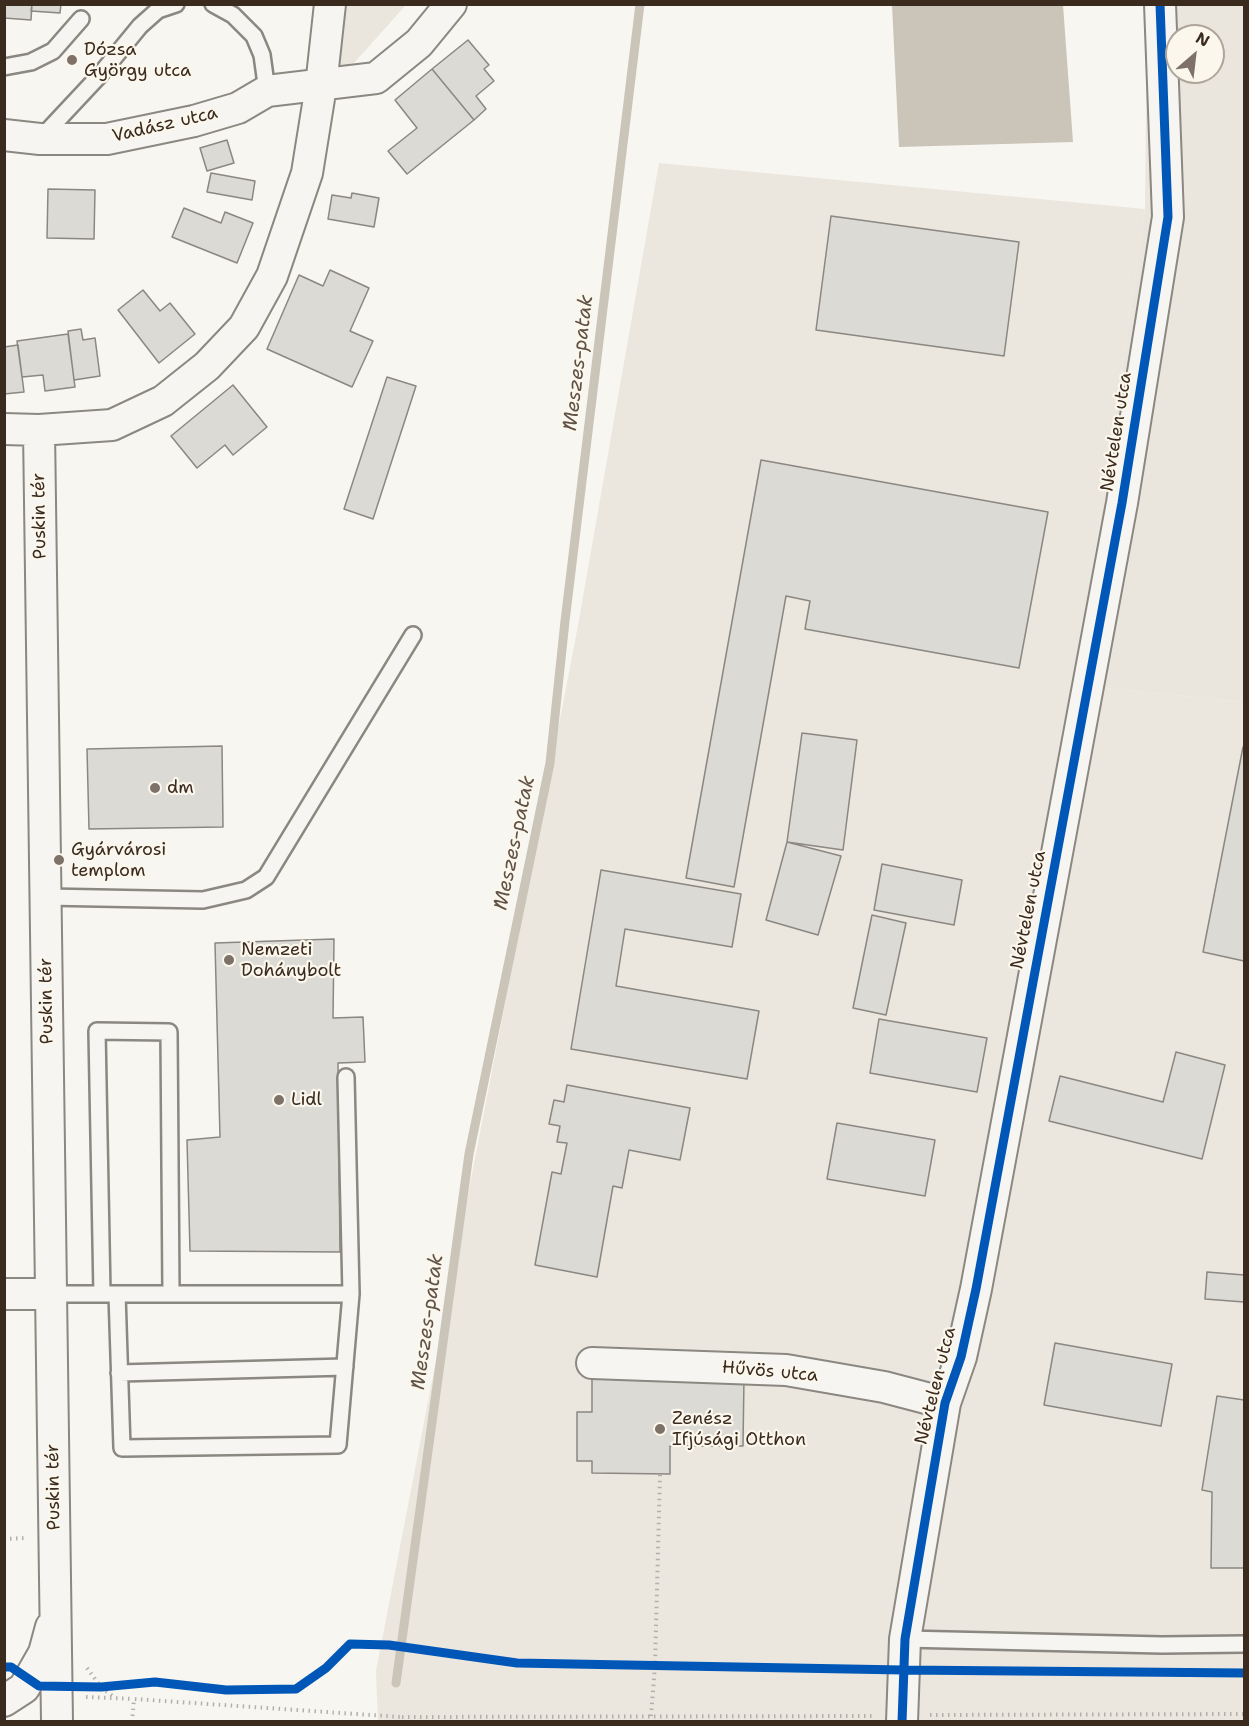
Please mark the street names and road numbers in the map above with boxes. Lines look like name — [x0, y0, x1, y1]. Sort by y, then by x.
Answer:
street label: Vadász utca — [110, 102, 220, 148]
street label: Névtelen utca — [1097, 371, 1137, 493]
street label: Puskin tér — [28, 473, 52, 559]
street label: Névtelen utca — [1007, 849, 1051, 971]
street label: Puskin tér — [35, 958, 59, 1044]
street label: Névtelen utca — [911, 1325, 961, 1447]
street label: Hűvös utca — [721, 1357, 819, 1387]
street label: Puskin tér — [42, 1444, 66, 1530]

